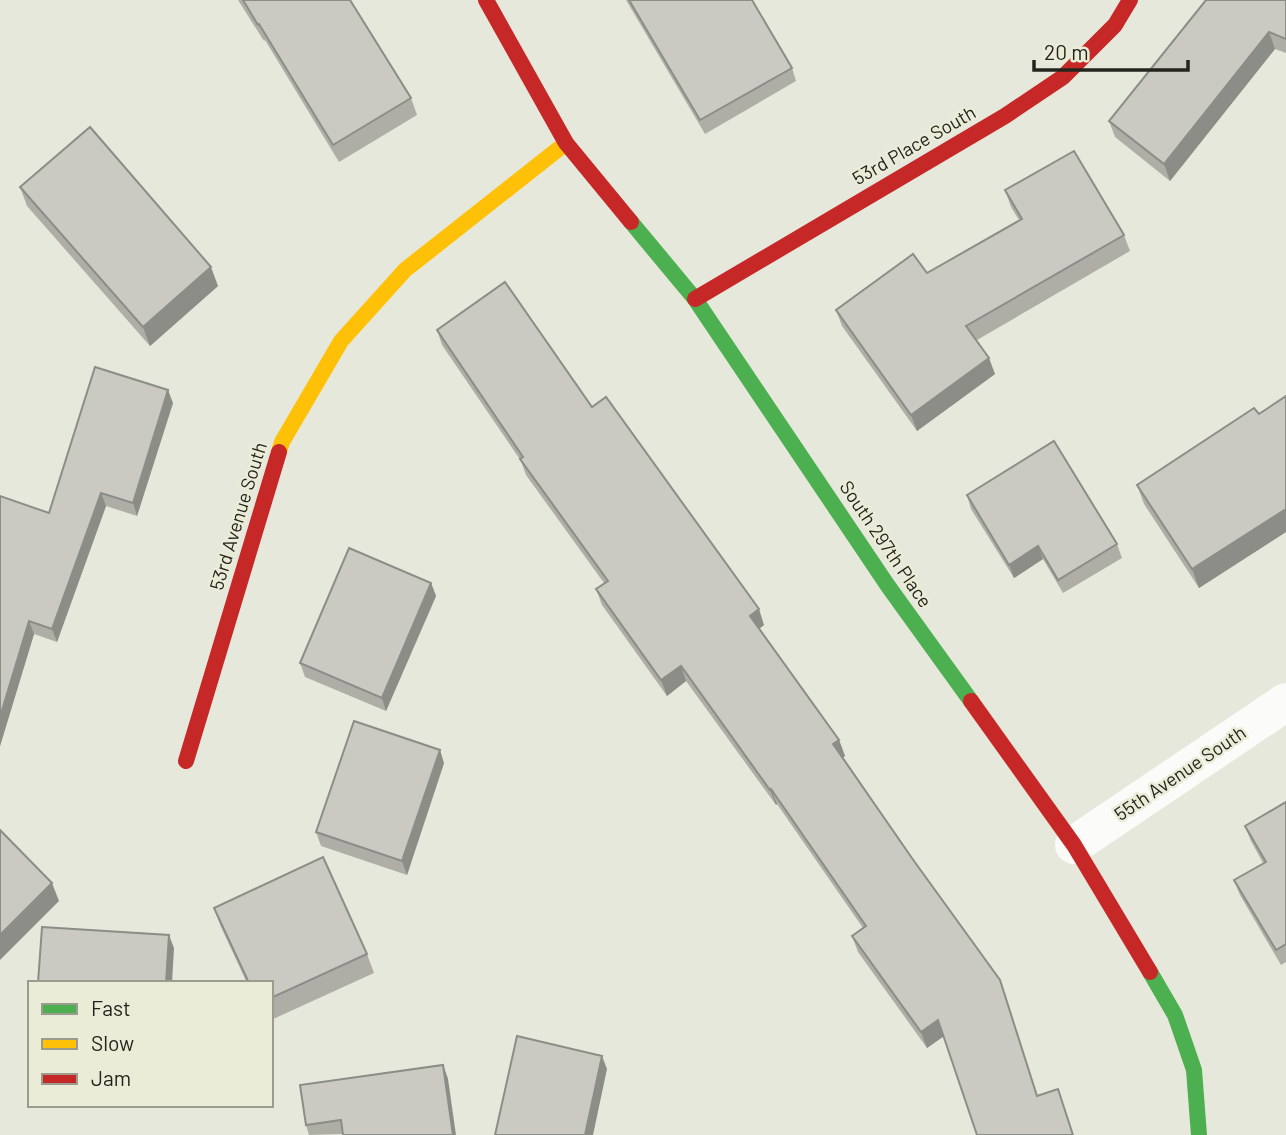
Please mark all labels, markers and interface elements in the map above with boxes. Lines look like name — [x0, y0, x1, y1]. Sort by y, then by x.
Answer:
scale bar — [1034, 28, 1188, 72]
text: 20 m — [1044, 39, 1089, 64]
street label: 53rd Place South — [848, 100, 979, 189]
street label: 53rd Avenue South — [204, 439, 271, 593]
street label: South 297th Place — [836, 476, 937, 611]
street label: 55th Avenue South — [1110, 720, 1250, 825]
legend — [28, 981, 273, 1107]
text: Fast — [91, 995, 131, 1020]
text: Slow — [91, 1030, 134, 1055]
text: Jam — [91, 1065, 131, 1090]

